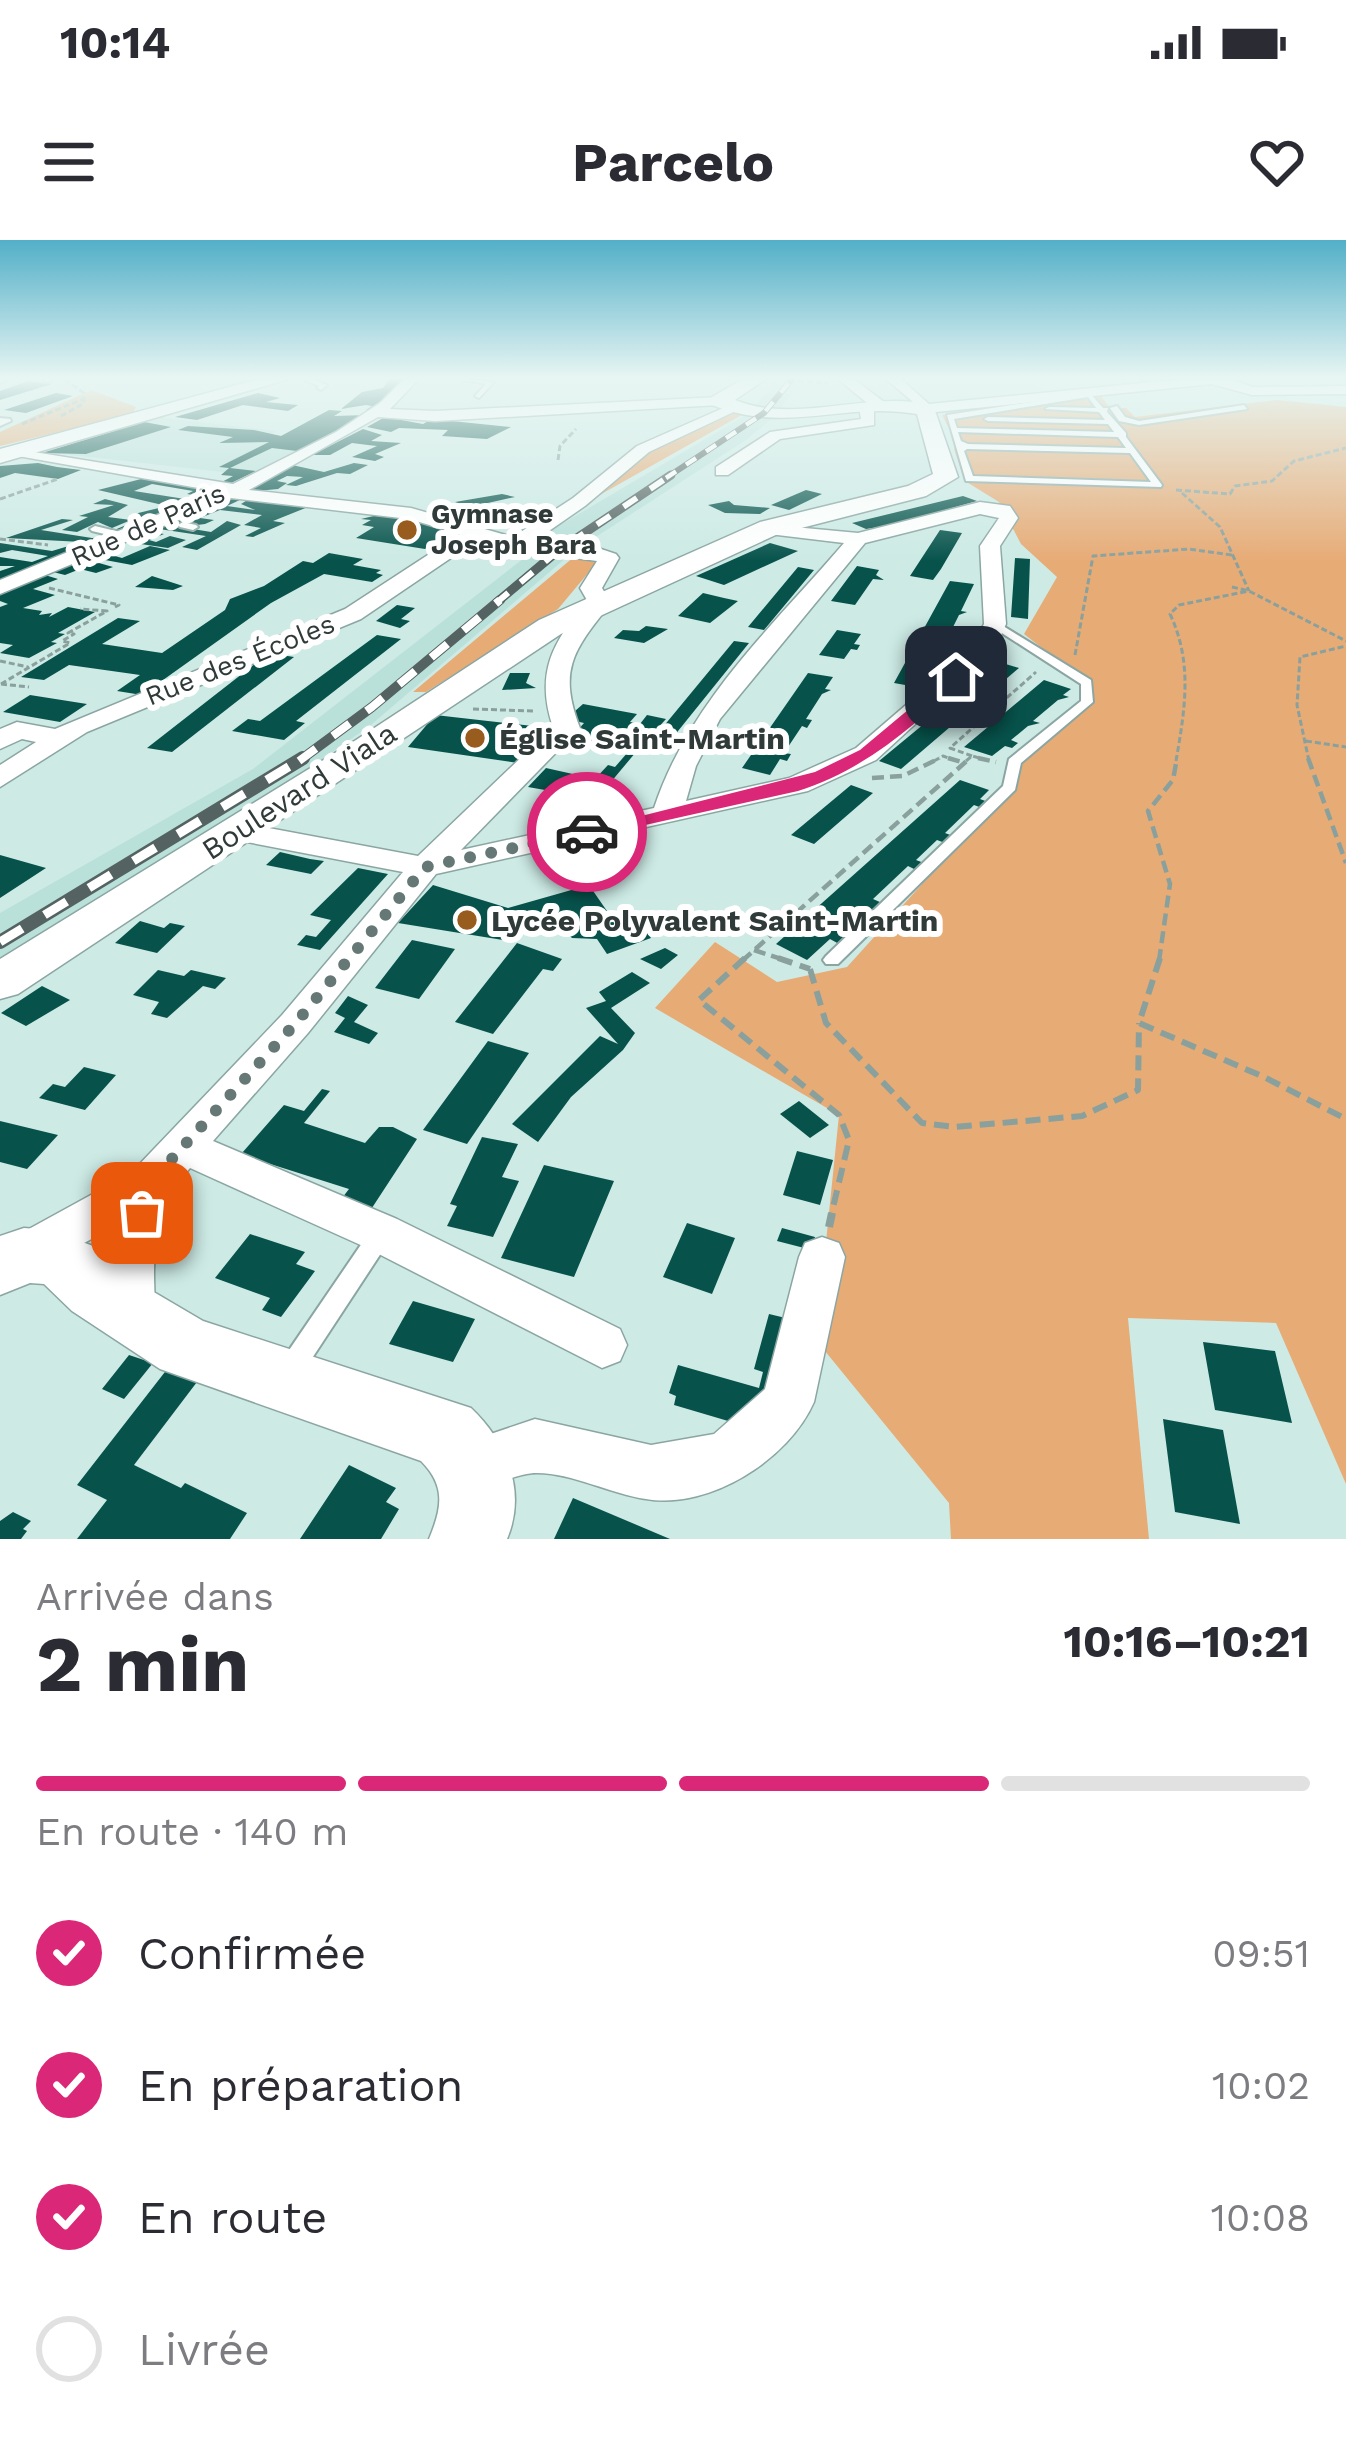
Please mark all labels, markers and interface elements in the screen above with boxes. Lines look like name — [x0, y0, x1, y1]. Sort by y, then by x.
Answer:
text: 10:14 — [60, 16, 170, 69]
icon: menu — [36, 129, 102, 195]
icon: heart — [1244, 129, 1310, 195]
text: Parcelo — [572, 131, 774, 194]
street label: Rue de Paris — [66, 477, 230, 573]
place label: Gymnase Joseph Bara — [431, 498, 597, 561]
marker: Gymnase Joseph Bara — [394, 517, 420, 543]
street label: Rue des Écoles — [141, 607, 339, 713]
pin — [905, 626, 1007, 728]
icon: home — [923, 644, 989, 710]
street label: Boulevard Viala — [195, 715, 403, 867]
place label: Église Saint-Martin — [499, 721, 785, 756]
marker: Église Saint-Martin — [462, 725, 488, 751]
courier — [527, 772, 647, 892]
icon: car — [554, 799, 620, 865]
place label: Lycée Polyvalent Saint-Martin — [491, 903, 938, 938]
marker: Lycée Polyvalent Saint-Martin — [454, 907, 480, 933]
pin — [91, 1162, 193, 1264]
icon: bag — [109, 1180, 175, 1246]
text: Arrivée dans — [36, 1574, 274, 1619]
text: 10:16–10:21 — [1063, 1615, 1310, 1668]
text: 2 min — [36, 1618, 249, 1710]
text: En route · 140 m — [36, 1809, 348, 1854]
icon: check — [36, 1920, 102, 1986]
text: Confirmée — [138, 1927, 366, 1980]
text: 09:51 — [1212, 1931, 1310, 1976]
icon: check — [36, 2052, 102, 2118]
text: En préparation — [138, 2059, 463, 2112]
text: 10:02 — [1212, 2063, 1310, 2108]
icon: check — [36, 2184, 102, 2250]
text: En route — [138, 2191, 327, 2244]
text: 10:08 — [1211, 2195, 1310, 2240]
text: Livrée — [138, 2323, 270, 2376]

